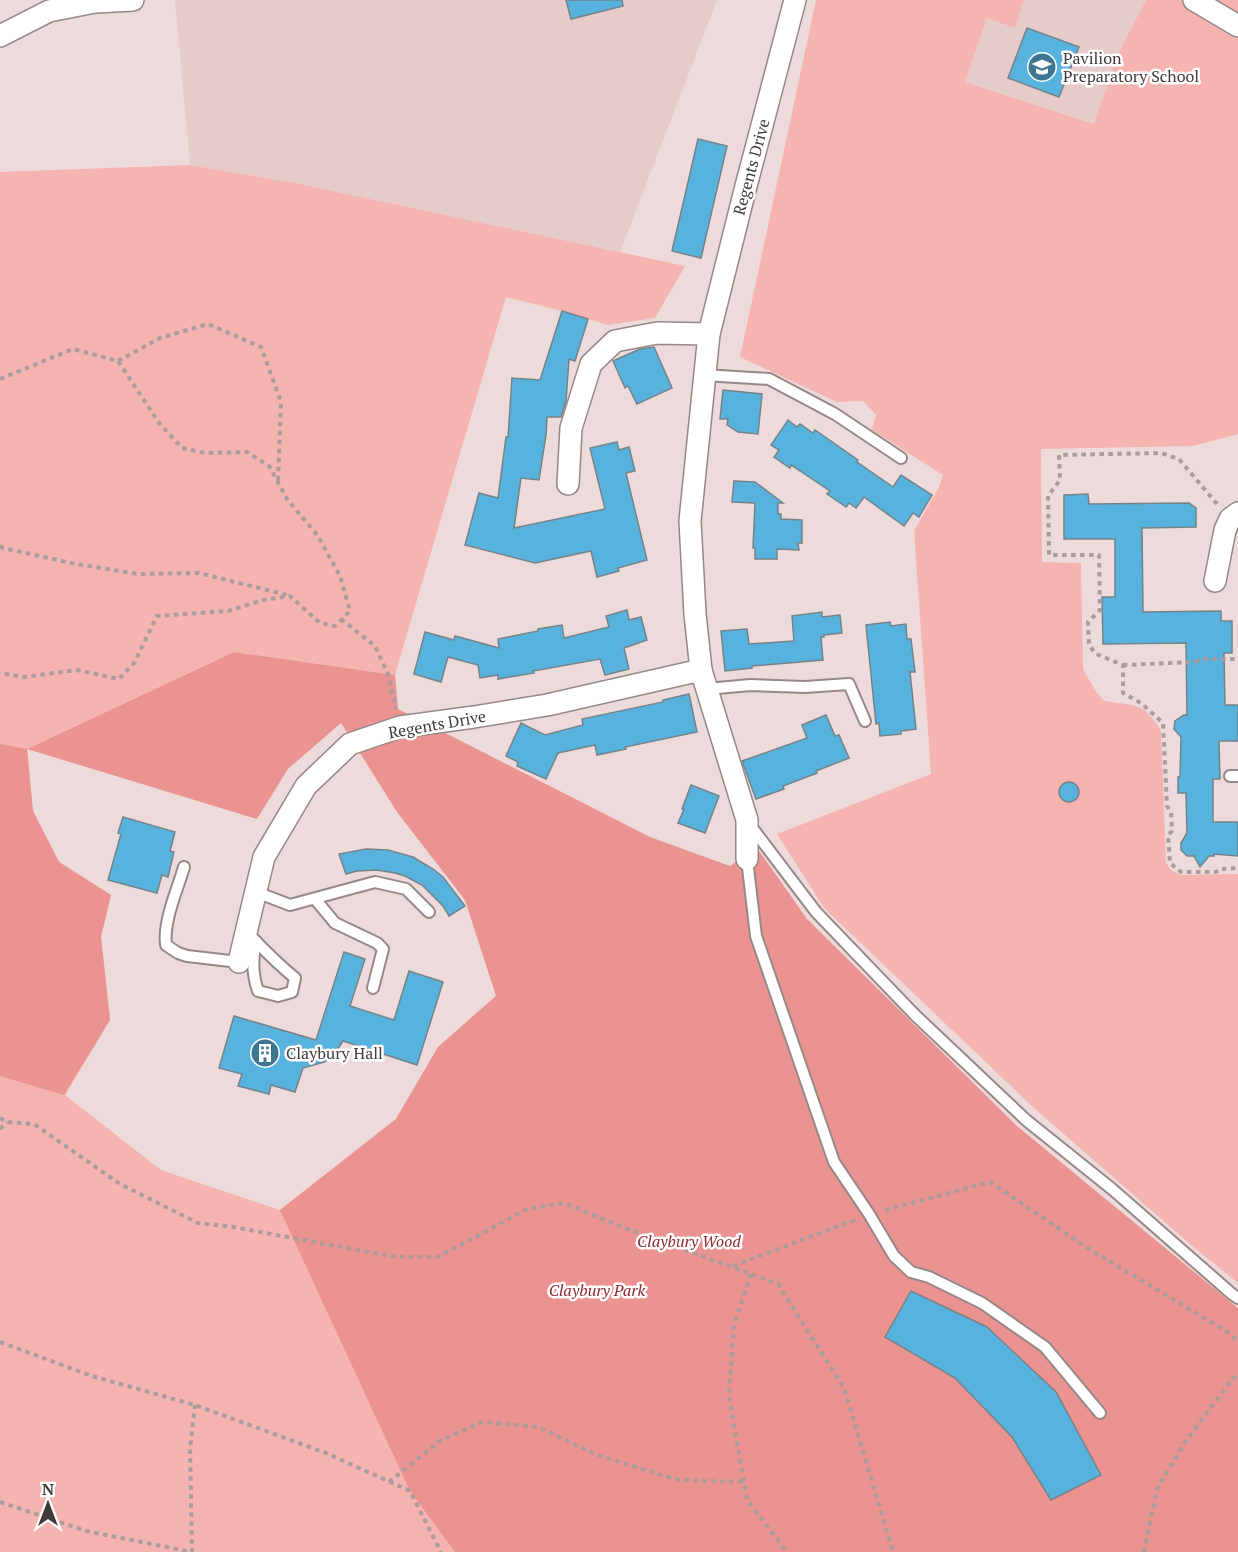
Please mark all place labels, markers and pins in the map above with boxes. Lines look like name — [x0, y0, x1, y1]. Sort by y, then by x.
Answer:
place label: Pavilion Preparatory School — [1063, 47, 1199, 87]
school or university icon: Pavilion Preparatory School — [1026, 51, 1058, 83]
building icon: Claybury Hall — [249, 1037, 281, 1069]
place label: Claybury Hall — [286, 1042, 383, 1064]

